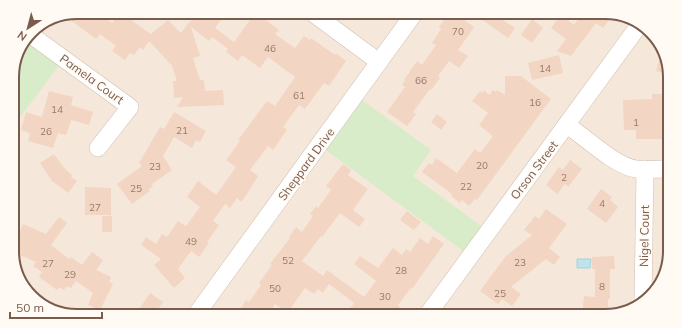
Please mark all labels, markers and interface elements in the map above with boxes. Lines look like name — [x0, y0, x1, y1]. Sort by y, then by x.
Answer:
north arrow — [8, 8, 48, 48]
house number: 70 — [452, 25, 464, 38]
text: N — [15, 28, 30, 44]
house number: 46 — [264, 42, 276, 55]
street label: Pamela Court — [57, 51, 127, 107]
house number: 14 — [539, 62, 551, 75]
house number: 66 — [415, 74, 427, 87]
house number: 61 — [293, 89, 305, 102]
house number: 16 — [529, 96, 541, 109]
house number: 14 — [51, 103, 63, 116]
house number: 1 — [633, 116, 639, 129]
house number: 21 — [176, 124, 188, 137]
house number: 26 — [40, 125, 52, 138]
street label: Sheppard Drive — [275, 125, 337, 203]
street label: Orson Street — [507, 138, 561, 202]
house number: 20 — [476, 159, 488, 172]
house number: 23 — [149, 160, 161, 173]
house number: 2 — [561, 171, 567, 184]
house number: 22 — [460, 180, 472, 193]
house number: 25 — [130, 182, 142, 195]
house number: 4 — [599, 197, 605, 210]
house number: 27 — [89, 201, 101, 214]
street label: Nigel Court — [636, 205, 652, 267]
house number: 49 — [185, 235, 197, 248]
house number: 52 — [282, 254, 294, 267]
house number: 23 — [514, 256, 526, 269]
house number: 27 — [42, 257, 54, 270]
house number: 28 — [395, 264, 407, 277]
house number: 29 — [64, 268, 76, 281]
house number: 8 — [599, 280, 605, 293]
house number: 50 — [269, 282, 281, 295]
house number: 25 — [494, 287, 506, 300]
house number: 30 — [379, 290, 391, 303]
scale bar — [10, 294, 102, 320]
text: 50 m — [16, 300, 44, 315]

